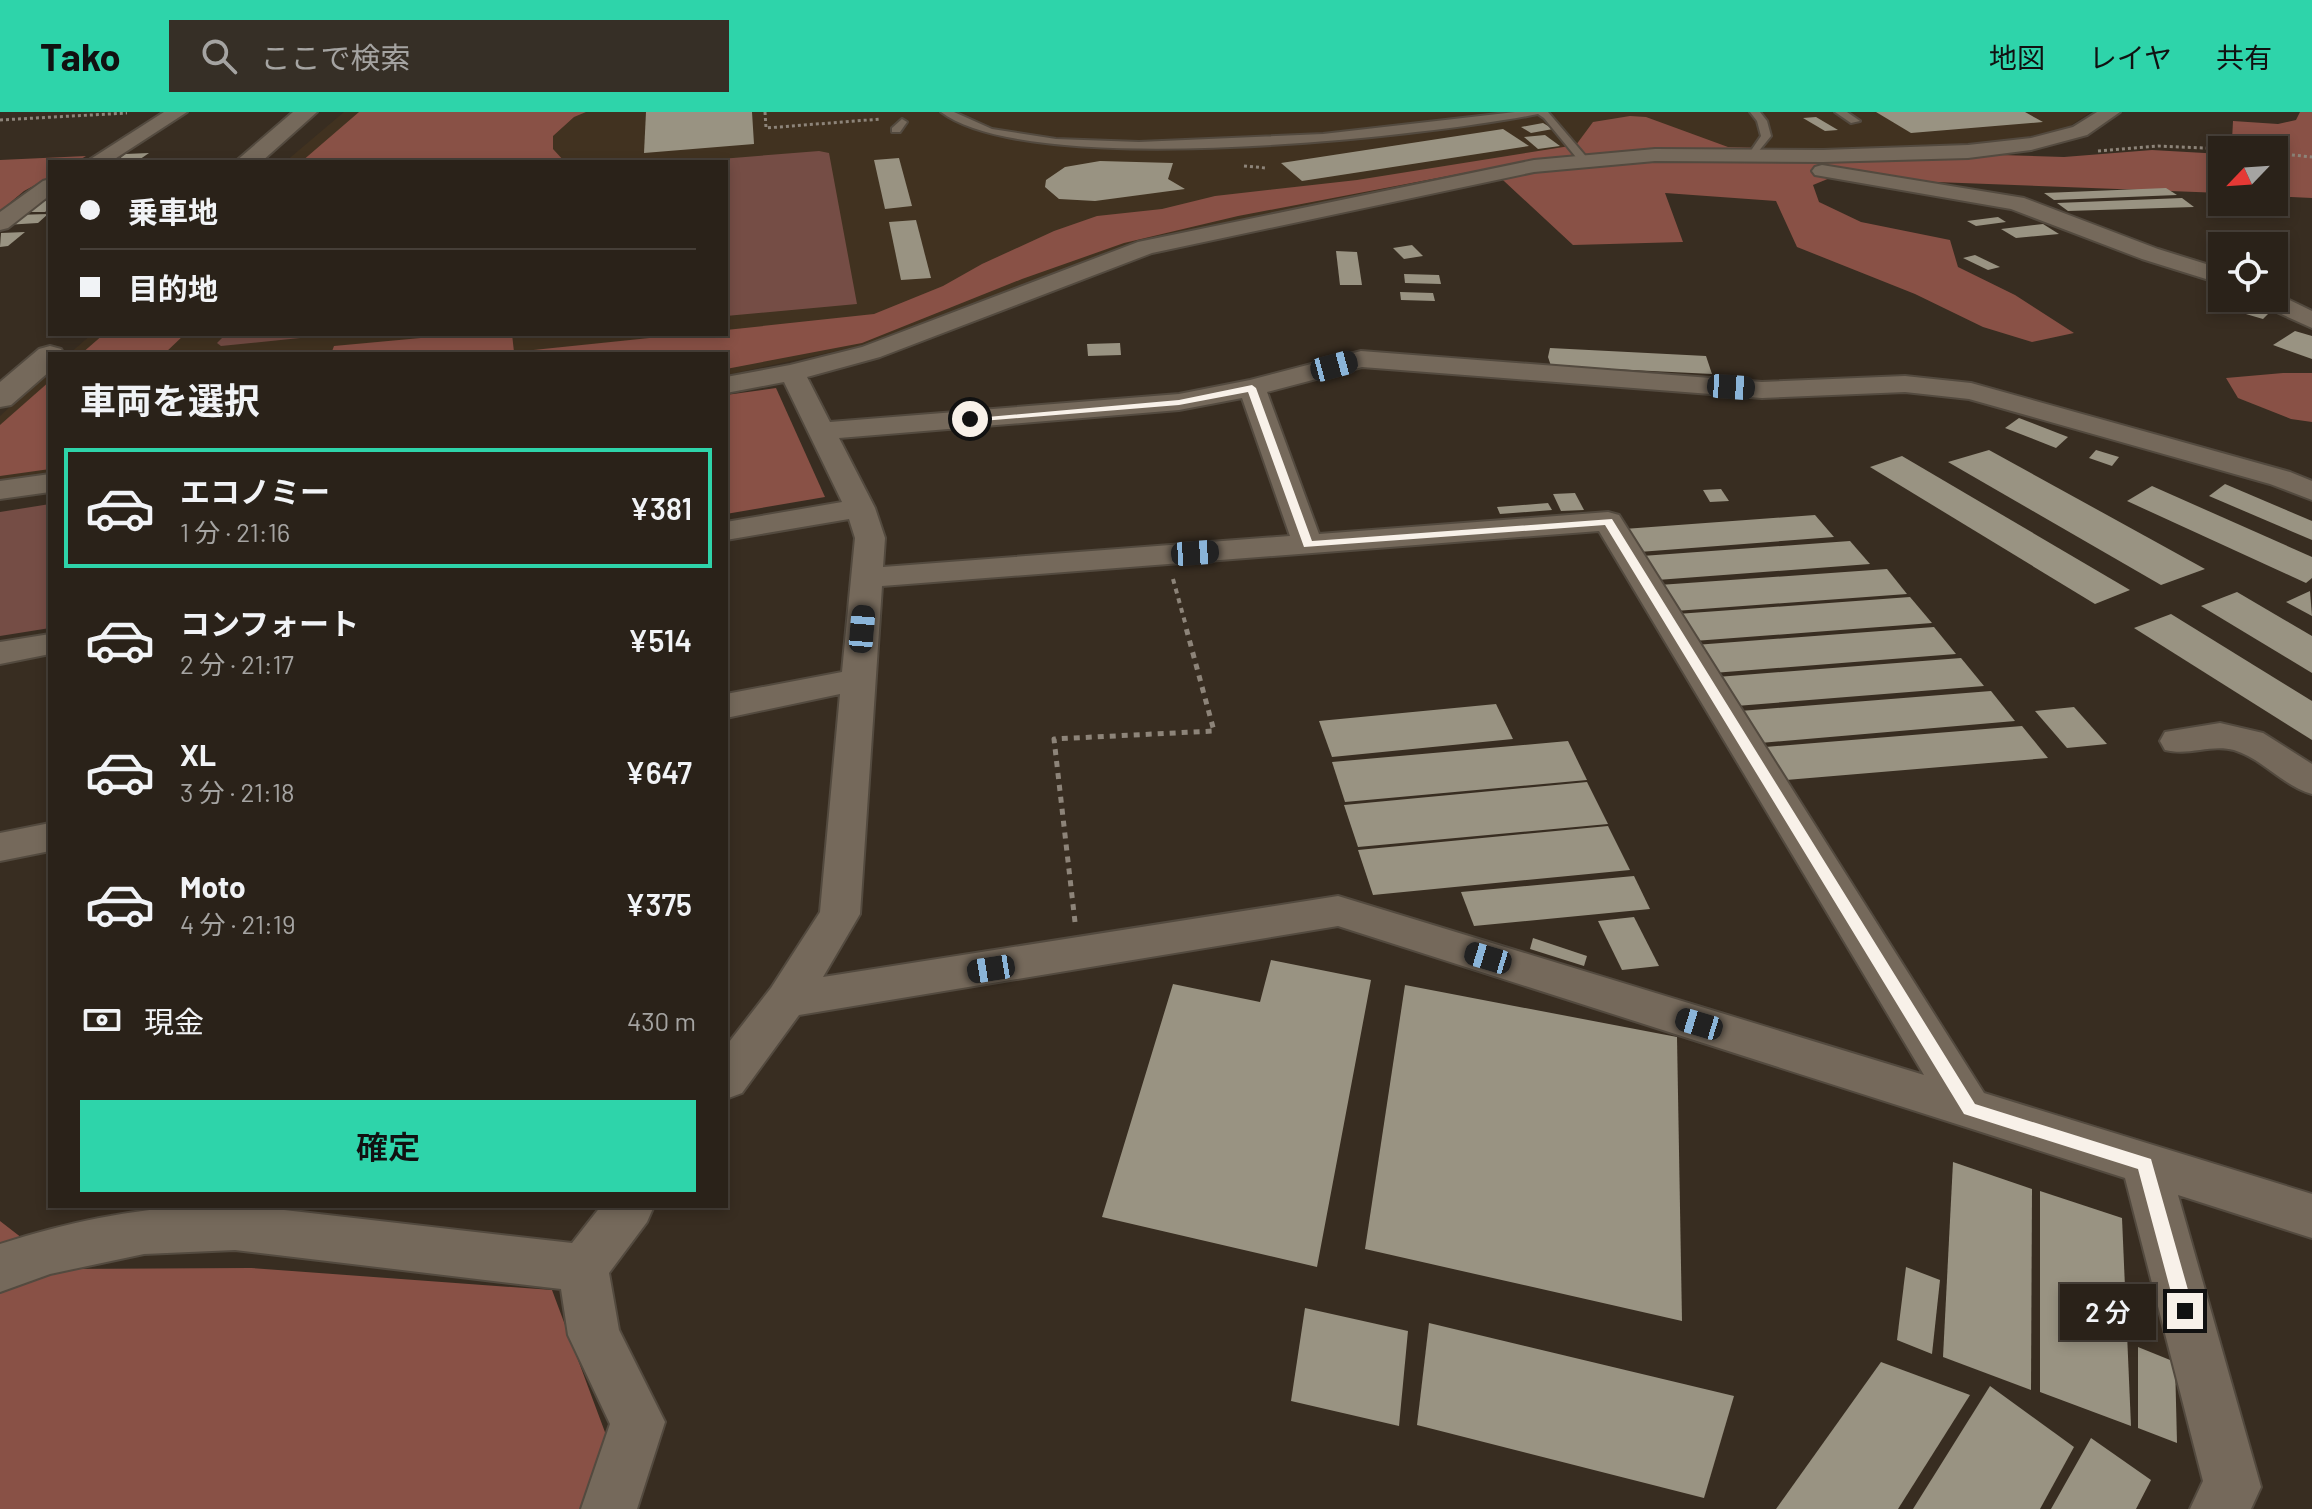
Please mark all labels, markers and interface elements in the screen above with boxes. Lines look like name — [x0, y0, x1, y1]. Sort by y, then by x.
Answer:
search box — [169, 20, 729, 92]
text: Tako — [40, 33, 121, 79]
icon: search — [197, 34, 241, 78]
text: ここで検索 — [261, 39, 411, 75]
text: 地図 — [1989, 40, 2045, 74]
text: レイヤ — [2089, 40, 2172, 74]
text: 共有 — [2216, 40, 2272, 74]
north arrow — [2208, 136, 2288, 216]
map controls — [2208, 136, 2288, 312]
text: 乗車地 — [128, 193, 218, 229]
button: locate — [2208, 232, 2288, 312]
text: 目的地 — [128, 270, 218, 306]
car — [1308, 348, 1360, 384]
car — [1706, 373, 1756, 401]
text: 車両を選択 — [80, 378, 260, 421]
route start — [952, 401, 988, 437]
icon: car — [84, 472, 156, 544]
text: エコノミー — [180, 473, 330, 509]
text: ¥381 — [629, 490, 692, 526]
text: 1 分 · 21:16 — [180, 516, 290, 547]
car — [1170, 539, 1220, 567]
icon: car — [84, 604, 156, 676]
car — [848, 604, 876, 654]
text: コンフォート — [180, 605, 359, 641]
text: ¥514 — [628, 622, 692, 658]
text: 2 分 · 21:17 — [180, 648, 294, 679]
icon: car — [84, 736, 156, 808]
text: XL — [180, 736, 216, 772]
text: ¥647 — [625, 754, 692, 790]
text: 3 分 · 21:18 — [180, 776, 295, 807]
icon: car — [84, 868, 156, 940]
text: Moto — [180, 868, 246, 904]
text: ¥375 — [625, 886, 692, 922]
text: 4 分 · 21:19 — [180, 908, 296, 939]
car — [1462, 940, 1514, 976]
car — [965, 953, 1017, 985]
icon: cash — [80, 998, 124, 1042]
text: 現金 — [144, 1003, 204, 1039]
text: 430 m — [627, 1005, 696, 1036]
car — [1673, 1006, 1725, 1042]
button: 確定 — [80, 1100, 696, 1192]
callout: 2 分 — [2061, 1283, 2157, 1339]
route end — [2167, 1293, 2203, 1329]
text: 2 分 — [2085, 1296, 2131, 1327]

